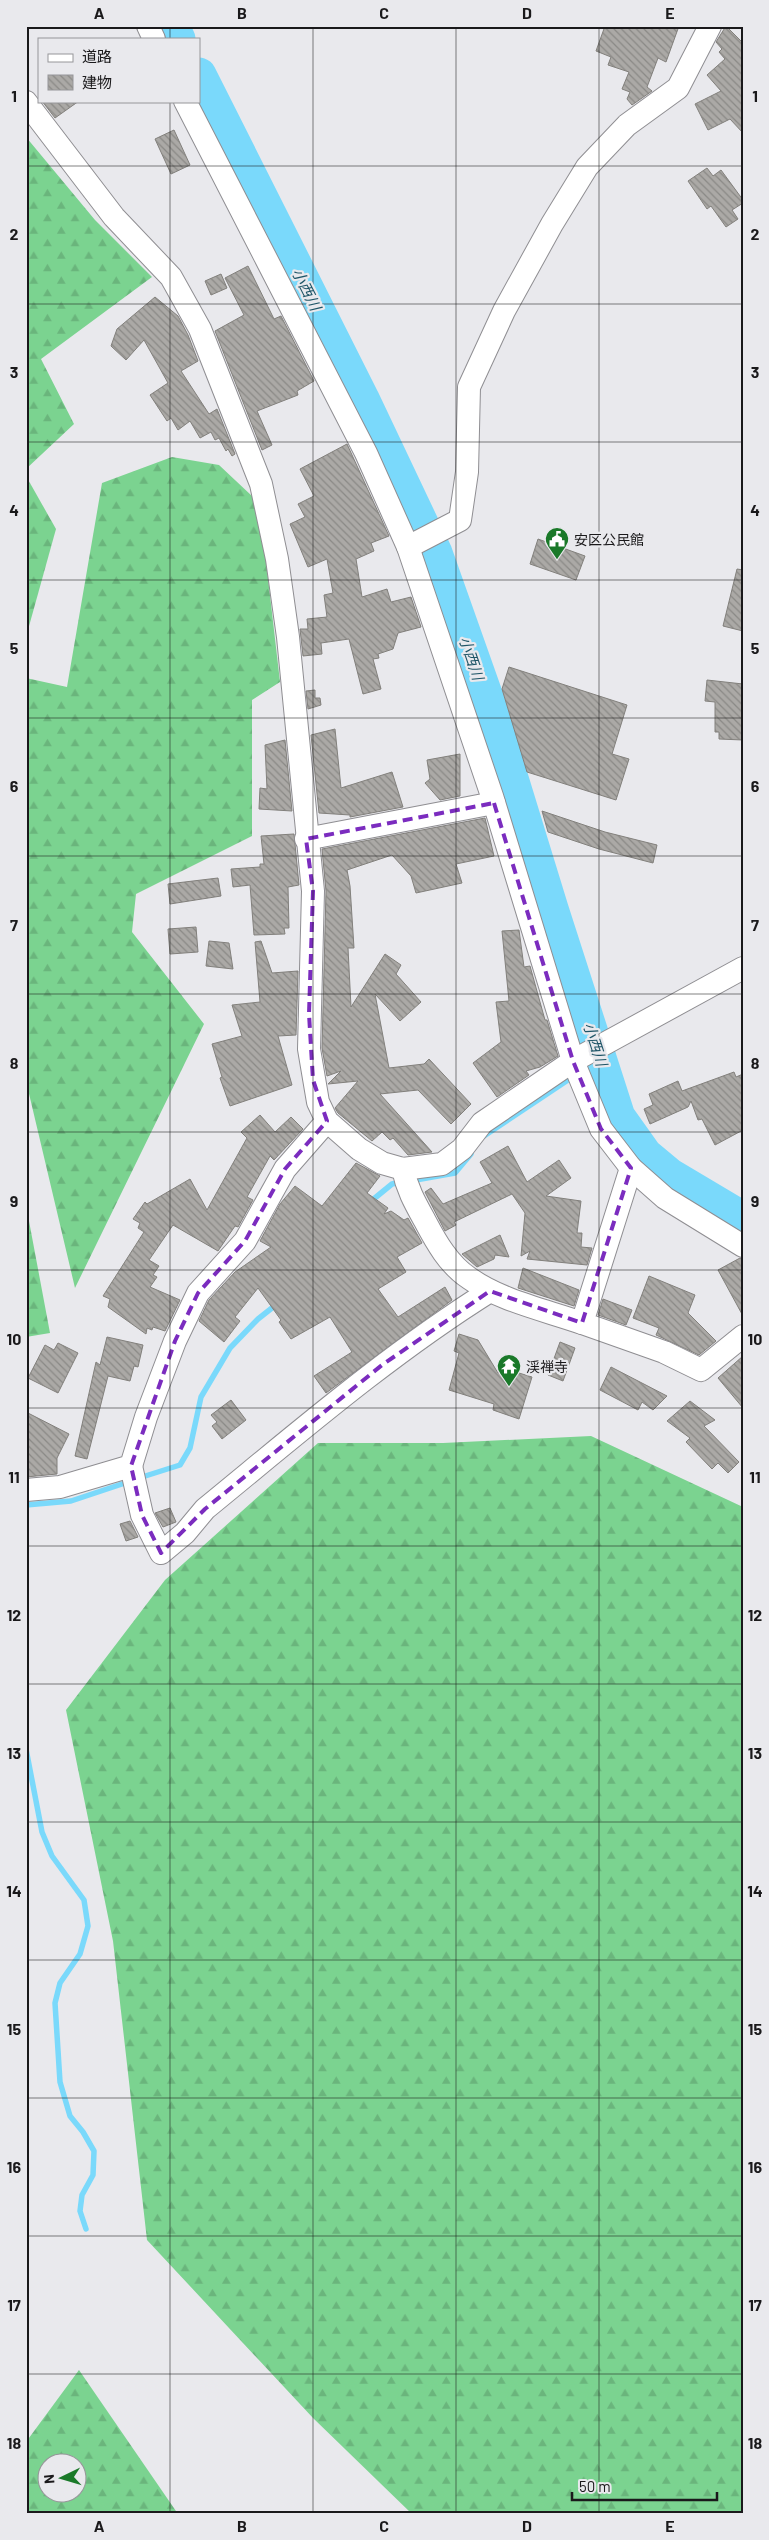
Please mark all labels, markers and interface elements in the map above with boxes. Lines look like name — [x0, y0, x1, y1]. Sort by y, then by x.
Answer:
text: A — [94, 3, 105, 22]
text: B — [237, 3, 247, 22]
text: C — [379, 3, 389, 22]
text: D — [522, 3, 532, 22]
text: E — [665, 3, 675, 22]
legend — [38, 38, 200, 102]
text: 道路 — [82, 47, 112, 65]
text: 建物 — [82, 73, 112, 91]
text: 1 — [11, 86, 17, 105]
text: 1 — [752, 86, 758, 105]
text: 2 — [10, 224, 19, 243]
text: 2 — [751, 224, 760, 243]
water label: 小西川 — [289, 265, 326, 315]
text: 3 — [10, 362, 18, 381]
text: 3 — [751, 362, 759, 381]
text: 4 — [9, 500, 19, 519]
text: 4 — [750, 500, 760, 519]
public building icon: 安区公民館 — [544, 526, 570, 560]
place label: 安区公民館 — [574, 531, 644, 548]
water label: 小西川 — [456, 634, 488, 684]
text: 5 — [10, 638, 19, 657]
text: 5 — [751, 638, 760, 657]
text: 6 — [10, 776, 19, 795]
text: 6 — [751, 776, 760, 795]
text: 7 — [10, 915, 18, 934]
text: 7 — [751, 915, 759, 934]
water label: 小西川 — [580, 1020, 612, 1070]
text: 8 — [10, 1053, 19, 1072]
text: 8 — [751, 1053, 760, 1072]
text: 9 — [10, 1191, 18, 1210]
text: 9 — [751, 1191, 759, 1210]
text: 10 — [7, 1329, 21, 1348]
text: 10 — [748, 1329, 762, 1348]
temple icon: 渓禅寺 — [496, 1353, 522, 1387]
place label: 渓禅寺 — [526, 1358, 568, 1375]
text: 11 — [8, 1467, 20, 1486]
text: 11 — [749, 1467, 761, 1486]
text: 12 — [7, 1605, 21, 1624]
text: 12 — [748, 1605, 762, 1624]
text: 13 — [7, 1743, 21, 1762]
text: 13 — [748, 1743, 762, 1762]
text: 14 — [6, 1881, 22, 1900]
text: 14 — [747, 1881, 763, 1900]
text: 15 — [7, 2019, 22, 2038]
text: 15 — [748, 2019, 763, 2038]
text: 16 — [7, 2157, 22, 2176]
text: 16 — [748, 2157, 763, 2176]
text: 17 — [7, 2295, 21, 2314]
text: 17 — [748, 2295, 762, 2314]
text: 18 — [7, 2433, 21, 2452]
text: 18 — [748, 2433, 762, 2452]
north arrow — [38, 2452, 88, 2502]
scale bar — [572, 2470, 716, 2502]
text: N — [40, 2474, 57, 2485]
text: 50 m — [579, 2477, 611, 2495]
text: A — [94, 2516, 105, 2535]
text: B — [237, 2516, 247, 2535]
text: C — [379, 2516, 389, 2535]
text: D — [522, 2516, 532, 2535]
text: E — [665, 2516, 675, 2535]

